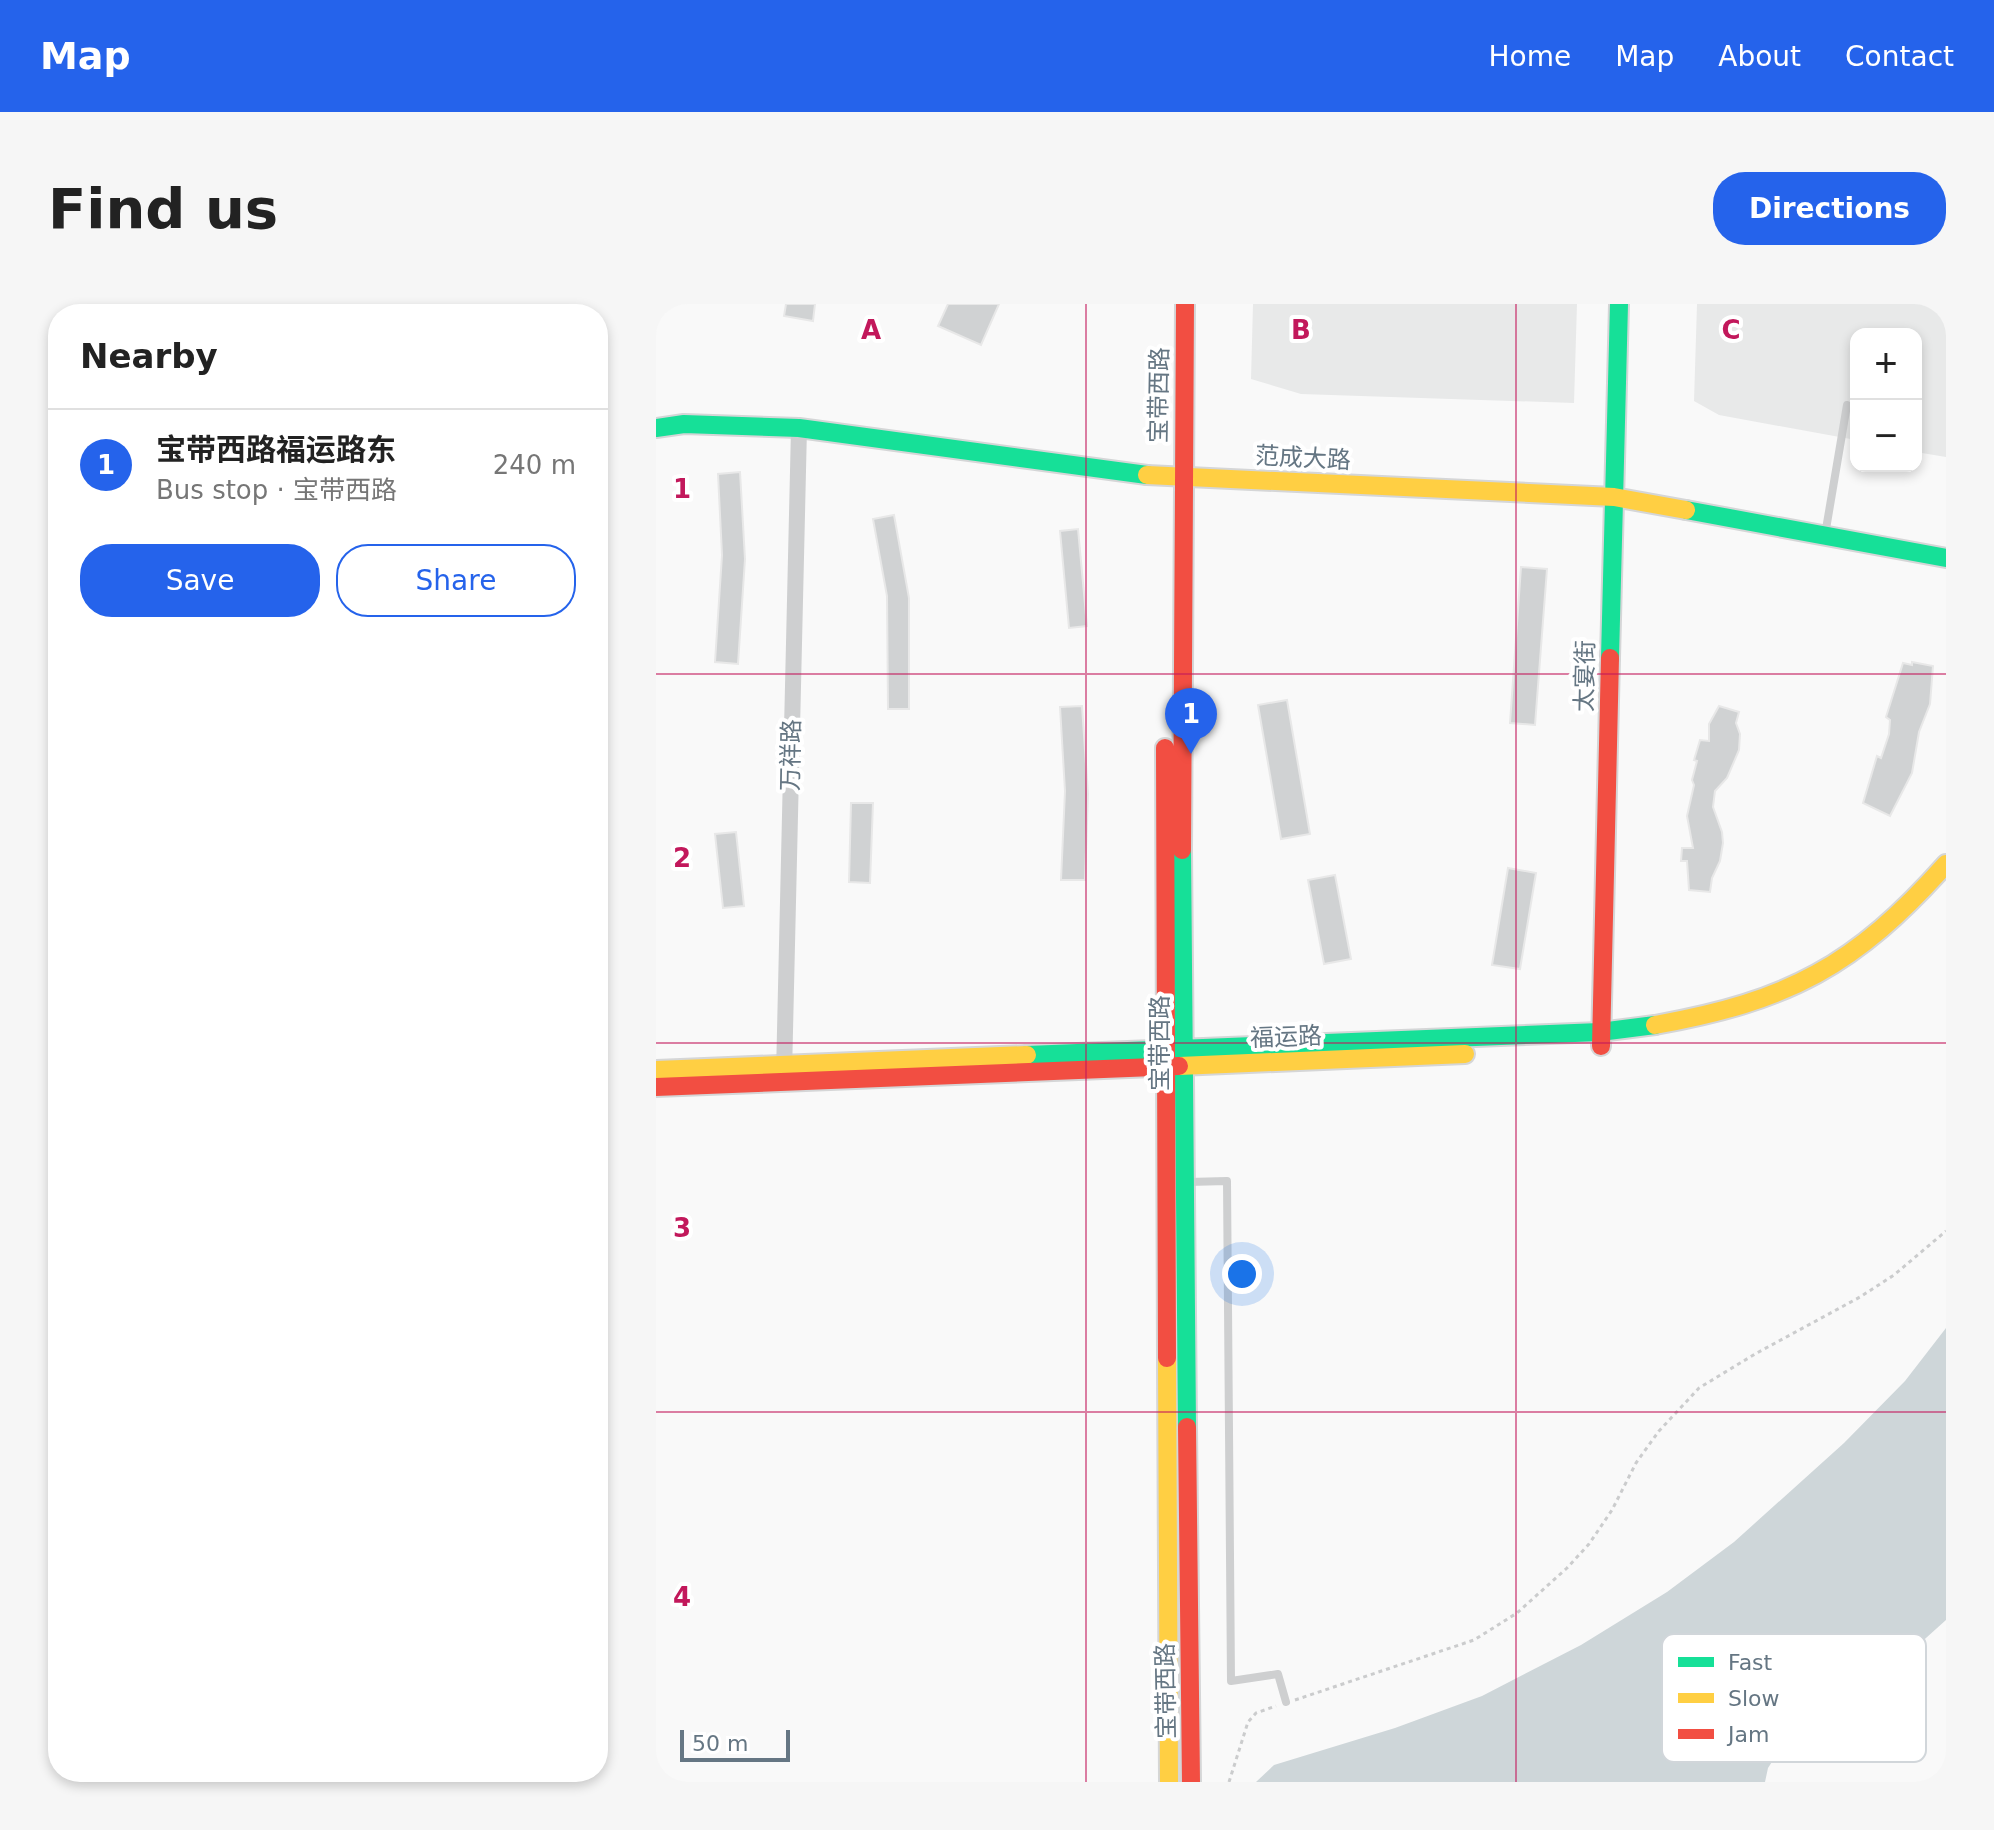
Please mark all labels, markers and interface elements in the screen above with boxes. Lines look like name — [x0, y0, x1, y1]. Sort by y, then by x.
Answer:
text: Map — [40, 34, 131, 78]
text: Home — [1488, 40, 1571, 73]
text: Map — [1615, 40, 1674, 73]
text: About — [1718, 40, 1801, 73]
text: Contact — [1845, 40, 1954, 73]
button: Directions — [1713, 172, 1946, 245]
text: Find us — [48, 176, 278, 241]
text: A — [861, 315, 881, 345]
text: B — [1291, 315, 1311, 345]
text: C — [1721, 315, 1741, 345]
map controls — [1850, 328, 1922, 472]
button: + — [1850, 328, 1922, 400]
text: Nearby — [80, 336, 218, 376]
street label: 宝带西路 — [1144, 347, 1174, 443]
button: − — [1850, 400, 1922, 472]
text: 宝带西路福运路东 — [156, 432, 396, 467]
street label: 范成大路 — [1254, 442, 1352, 474]
text: 1 — [97, 450, 115, 480]
text: 240 m — [493, 450, 576, 480]
text: 1 — [673, 474, 691, 504]
text: Bus stop · 宝带西路 — [156, 475, 397, 505]
button: Save — [80, 544, 320, 617]
button: Share — [336, 544, 576, 617]
street label: 太宴街 — [1570, 640, 1600, 712]
pin: 1 — [1165, 688, 1217, 754]
street label: 万祥路 — [776, 719, 806, 791]
text: 2 — [673, 843, 691, 873]
street label: 宝带西路 — [1146, 995, 1174, 1091]
street label: 福运路 — [1250, 1022, 1322, 1052]
text: 3 — [673, 1213, 691, 1243]
your location — [1222, 1254, 1262, 1294]
text: 4 — [673, 1582, 691, 1612]
legend — [1662, 1634, 1926, 1762]
street label: 宝带西路 — [1151, 1643, 1181, 1739]
text: Fast — [1728, 1650, 1773, 1675]
text: Slow — [1728, 1686, 1780, 1711]
text: Jam — [1726, 1722, 1769, 1747]
scale bar — [680, 1726, 790, 1762]
text: 50 m — [692, 1731, 748, 1756]

